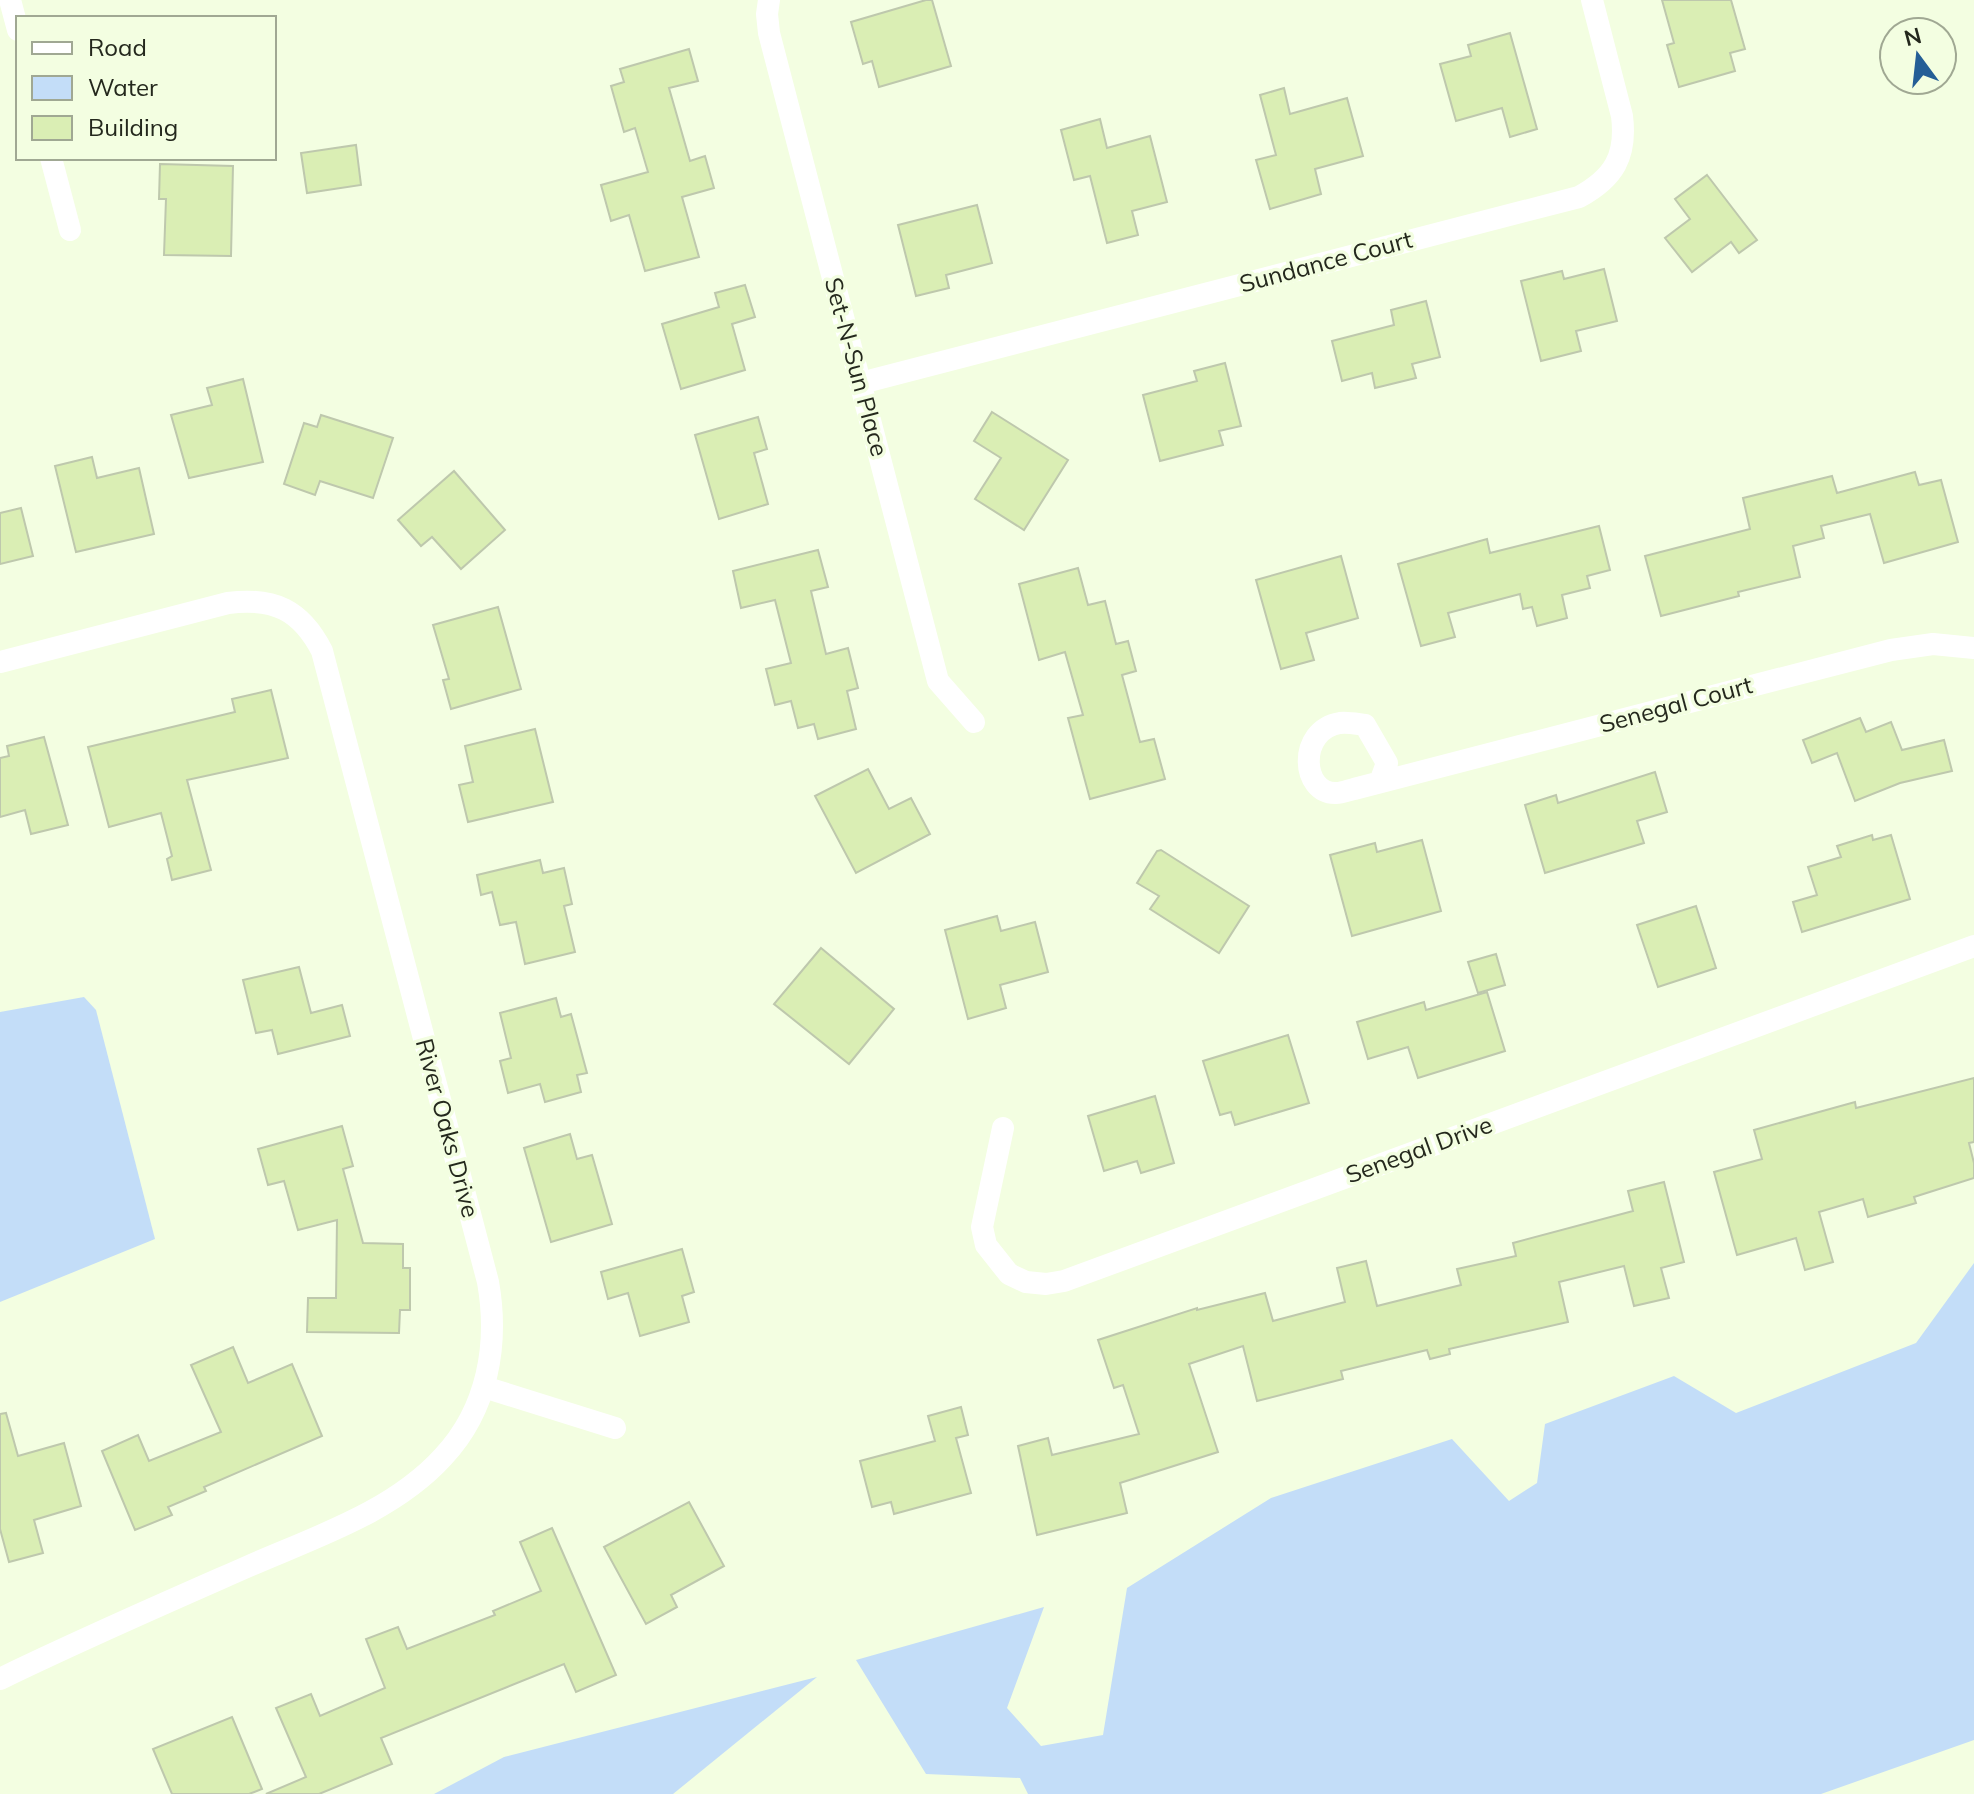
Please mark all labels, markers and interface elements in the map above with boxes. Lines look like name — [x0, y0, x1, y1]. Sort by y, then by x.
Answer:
legend — [16, 16, 276, 160]
north arrow — [1878, 16, 1958, 96]
text: N — [1901, 21, 1924, 52]
text: Road — [88, 32, 147, 62]
text: Water — [88, 72, 158, 102]
text: Building — [88, 112, 178, 142]
street label: Sundance Court — [1236, 224, 1415, 299]
street label: Set-N-Sun Place — [819, 274, 895, 459]
street label: Senegal Court — [1596, 669, 1755, 739]
street label: River Oaks Drive — [410, 1035, 486, 1221]
street label: Senegal Drive — [1341, 1109, 1496, 1189]

